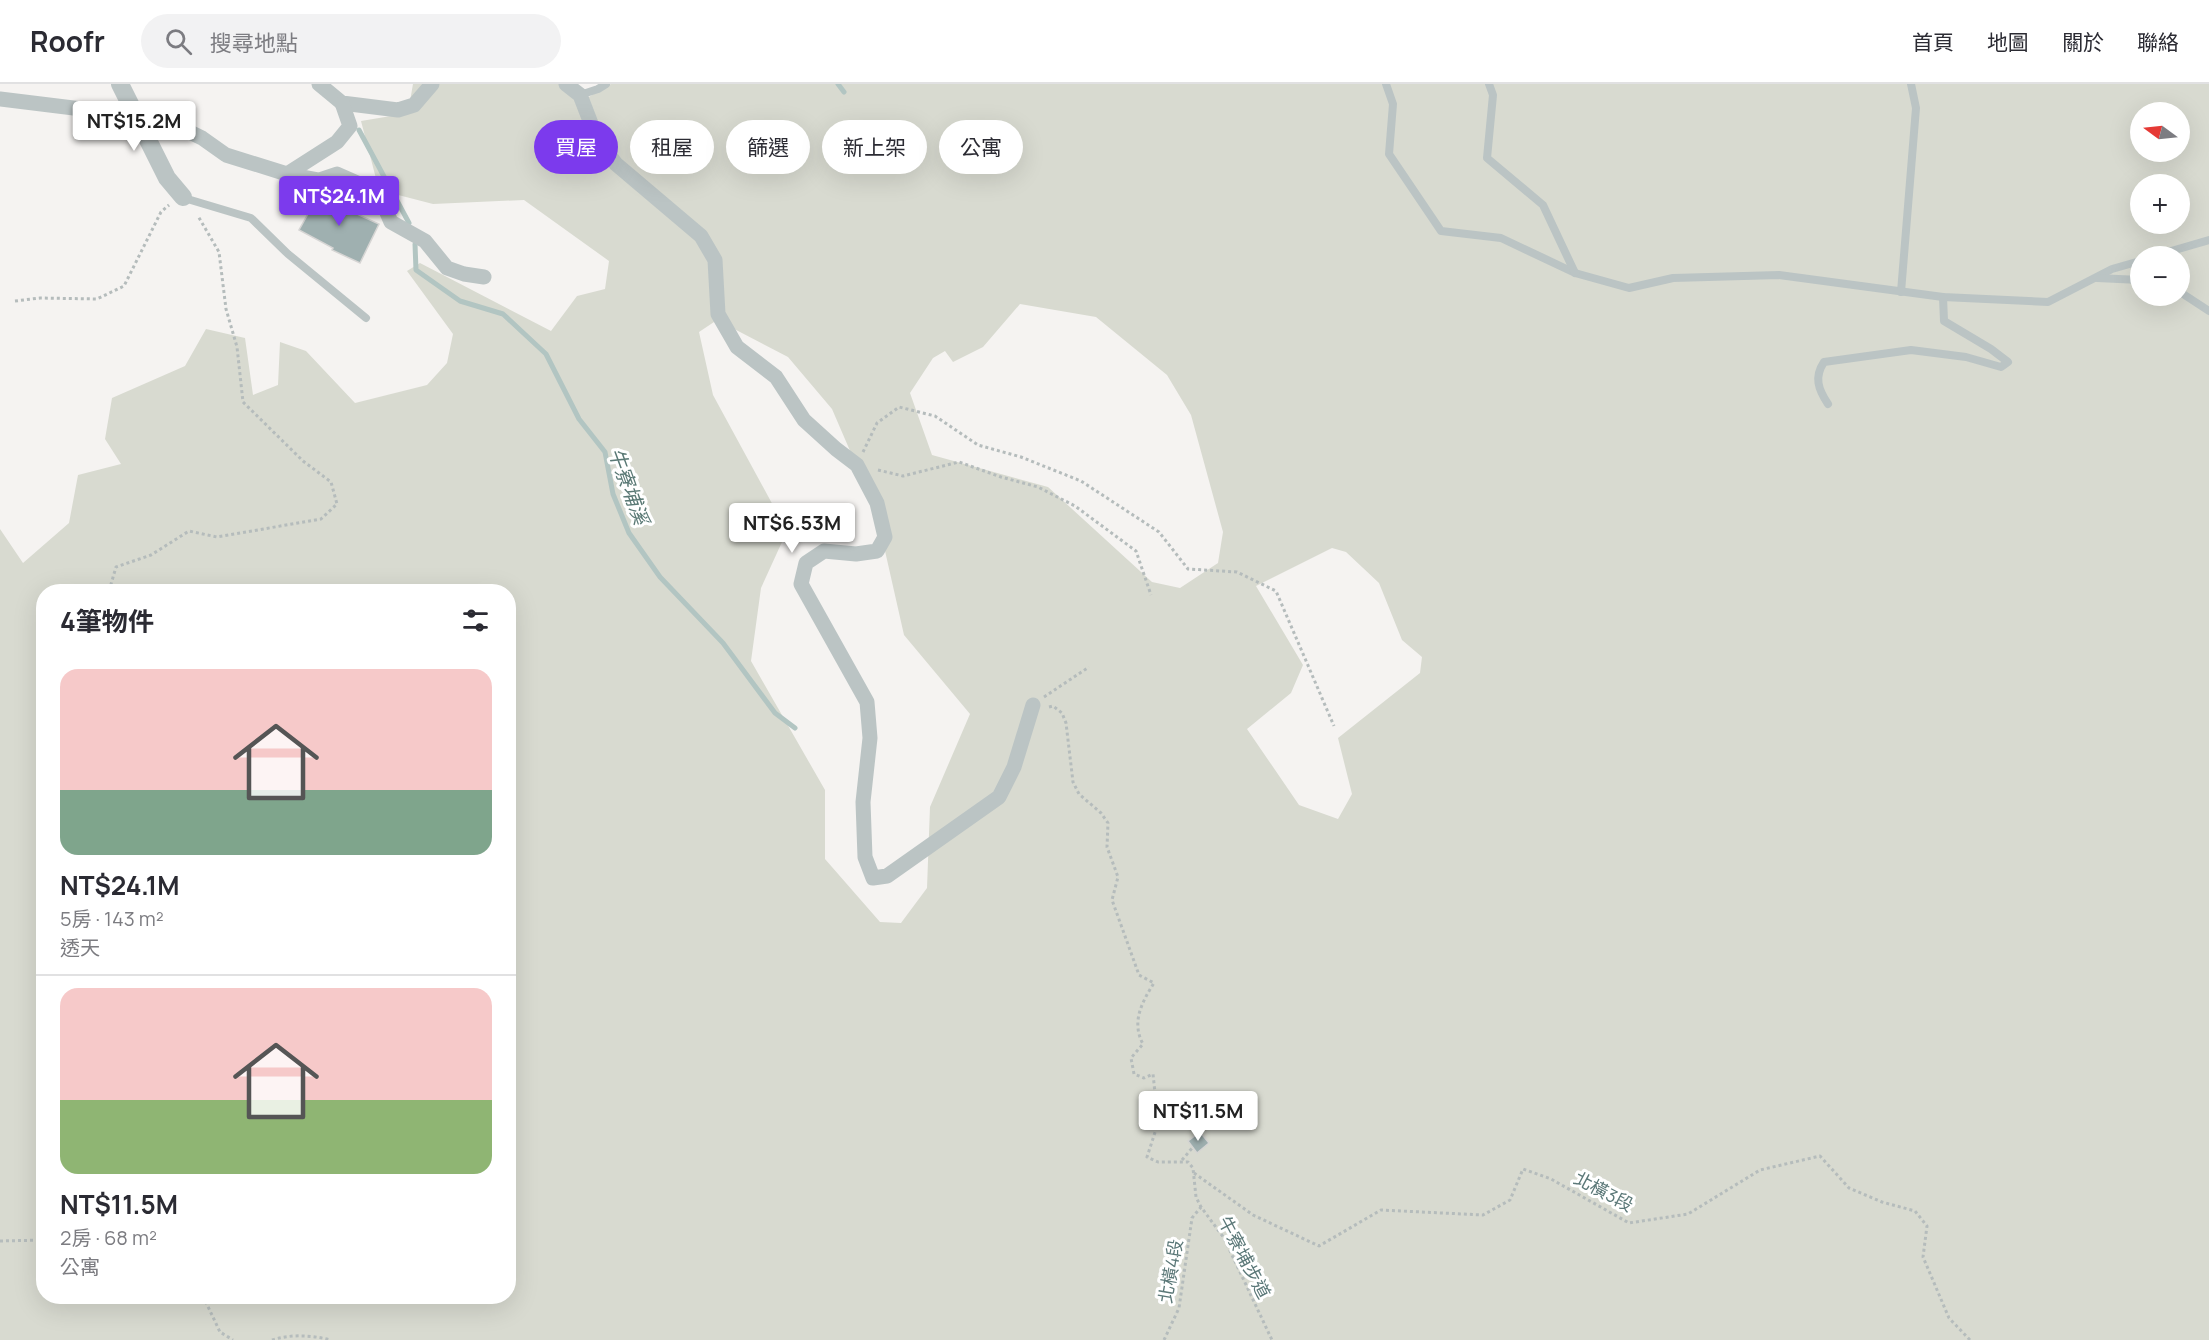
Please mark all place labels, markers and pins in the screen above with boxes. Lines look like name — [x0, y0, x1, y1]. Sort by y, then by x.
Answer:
pin: NT$15.2M — [72, 101, 196, 152]
pin: NT$24.1M — [277, 176, 401, 227]
pin: NT$6.53M — [730, 503, 854, 554]
pin: NT$11.5M — [1136, 1091, 1260, 1142]

